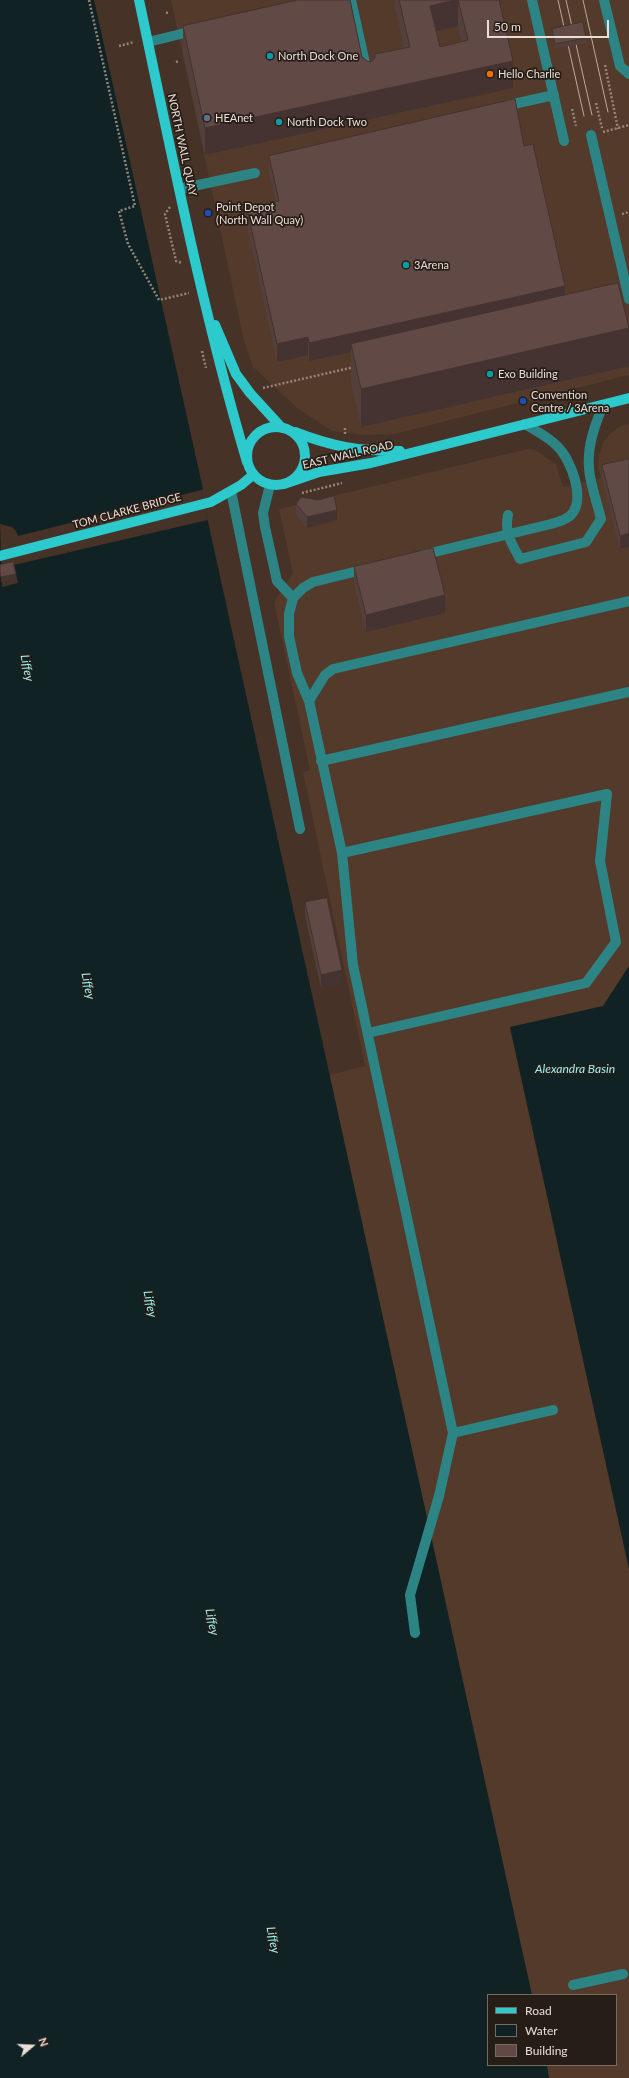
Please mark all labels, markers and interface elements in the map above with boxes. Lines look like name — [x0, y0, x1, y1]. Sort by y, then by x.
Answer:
scale bar — [489, 12, 611, 38]
text: 50 m — [494, 19, 521, 34]
place label: North Dock One — [278, 49, 358, 63]
marker: North Dock One — [265, 51, 275, 61]
place label: Hello Charlie — [498, 67, 560, 81]
marker: Hello Charlie — [485, 69, 495, 79]
street label: NORTH WALL QUAY — [165, 93, 199, 197]
place label: HEAnet — [215, 111, 253, 125]
marker: HEAnet — [202, 113, 212, 123]
place label: North Dock Two — [287, 115, 367, 129]
marker: North Dock Two — [274, 117, 284, 127]
place label: Point Depot (North Wall Quay) — [216, 200, 303, 226]
marker: Point Depot (North Wall Quay) — [203, 208, 213, 218]
place label: 3Arena — [414, 258, 449, 272]
marker: 3Arena — [401, 260, 411, 270]
place label: Exo Building — [498, 367, 558, 381]
marker: Exo Building — [485, 369, 495, 379]
place label: Convention Centre / 3Arena — [531, 388, 609, 414]
marker: Convention Centre / 3Arena — [518, 396, 528, 406]
street label: EAST WALL ROAD — [301, 438, 395, 472]
street label: TOM CLARKE BRIDGE — [71, 490, 183, 532]
water label: Liffey — [17, 653, 37, 683]
water label: Liffey — [78, 971, 98, 1001]
water label: Alexandra Basin — [535, 1062, 615, 1076]
water label: Liffey — [140, 1289, 160, 1319]
water label: Liffey — [202, 1607, 222, 1637]
water label: Liffey — [263, 1925, 283, 1955]
legend — [487, 1994, 617, 2066]
text: Road — [525, 2003, 552, 2018]
text: Water — [525, 2023, 558, 2038]
north arrow — [12, 2026, 52, 2066]
text: N — [36, 2036, 51, 2048]
text: Building — [525, 2043, 568, 2058]

